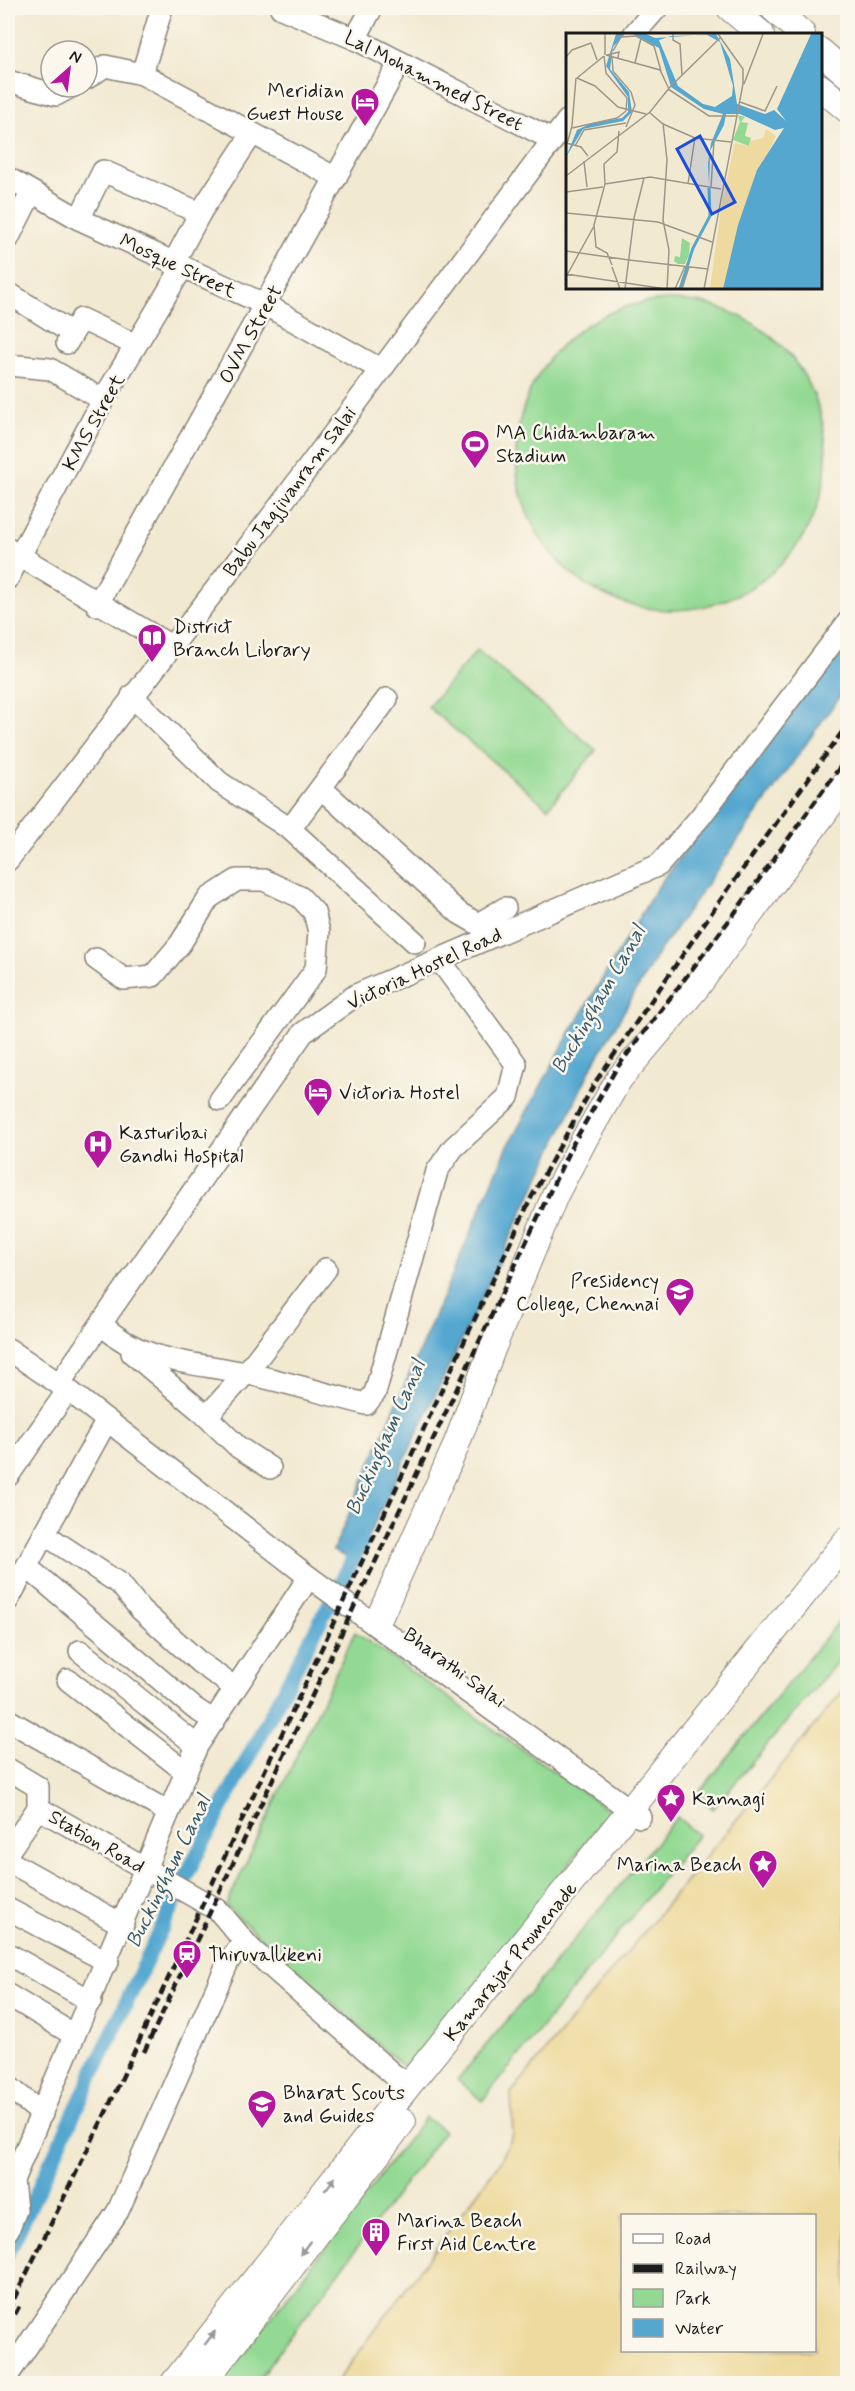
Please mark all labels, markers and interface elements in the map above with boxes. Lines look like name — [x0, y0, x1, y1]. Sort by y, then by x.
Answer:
street label: Lal Mohammed Street — [339, 24, 527, 138]
inset map — [566, 33, 822, 290]
north arrow — [39, 39, 99, 99]
text: N — [66, 45, 85, 69]
place label: Meridian Guest House — [246, 78, 344, 128]
hotel icon: Meridian Guest House — [349, 86, 381, 128]
street label: Mosque Street — [115, 228, 240, 305]
street label: OVM Street — [213, 281, 289, 389]
street label: KMS Street — [57, 369, 132, 476]
street label: Babu Jagjivanram Salai — [217, 401, 363, 583]
place label: MA Chidambaram Stadium — [496, 420, 656, 470]
sports icon: MA Chidambaram Stadium — [459, 428, 491, 470]
place label: District Branch Library — [173, 614, 311, 664]
library icon: District Branch Library — [136, 622, 168, 664]
water label: Buckingham Canal — [545, 919, 655, 1080]
street label: Victoria Hostel Road — [343, 922, 507, 1017]
hotel icon: Victoria Hostel — [302, 1076, 334, 1118]
place label: Victoria Hostel — [339, 1080, 460, 1107]
place label: Kasturibai Gandhi Hospital — [119, 1120, 243, 1170]
hospital icon: Kasturibai Gandhi Hospital — [82, 1128, 114, 1170]
place label: Presidency College, Chennai — [516, 1268, 659, 1318]
school or university icon: Presidency College, Chennai — [664, 1276, 696, 1318]
water label: Buckingham Canal — [339, 1354, 435, 1520]
street label: Bharathi Salai — [397, 1622, 511, 1715]
place icon: Kannagi — [655, 1782, 687, 1824]
place label: Kannagi — [692, 1786, 765, 1813]
water label: Buckingham Canal — [120, 1789, 221, 1954]
street label: Station Road — [43, 1804, 149, 1881]
place icon: Marina Beach — [747, 1848, 779, 1890]
place label: Marina Beach — [617, 1852, 742, 1879]
street label: Kamarajar Promenade — [438, 1876, 584, 2048]
station icon: Thiruvallikeni — [171, 1938, 203, 1980]
place label: Thiruvallikeni — [208, 1942, 322, 1969]
place label: Bharat Scouts and Guides — [283, 2080, 405, 2130]
school or university icon: Bharat Scouts and Guides — [246, 2088, 278, 2130]
one-way arrow — [324, 2177, 336, 2192]
place label: Marina Beach First Aid Centre — [397, 2208, 537, 2258]
legend — [621, 2214, 816, 2352]
building icon: Marina Beach First Aid Centre — [360, 2216, 392, 2258]
text: Road — [675, 2227, 711, 2251]
one-way arrow — [299, 2240, 312, 2256]
text: Railway — [675, 2257, 737, 2281]
text: Park — [675, 2287, 711, 2311]
text: Water — [675, 2317, 724, 2341]
one-way arrow — [203, 2330, 215, 2345]

